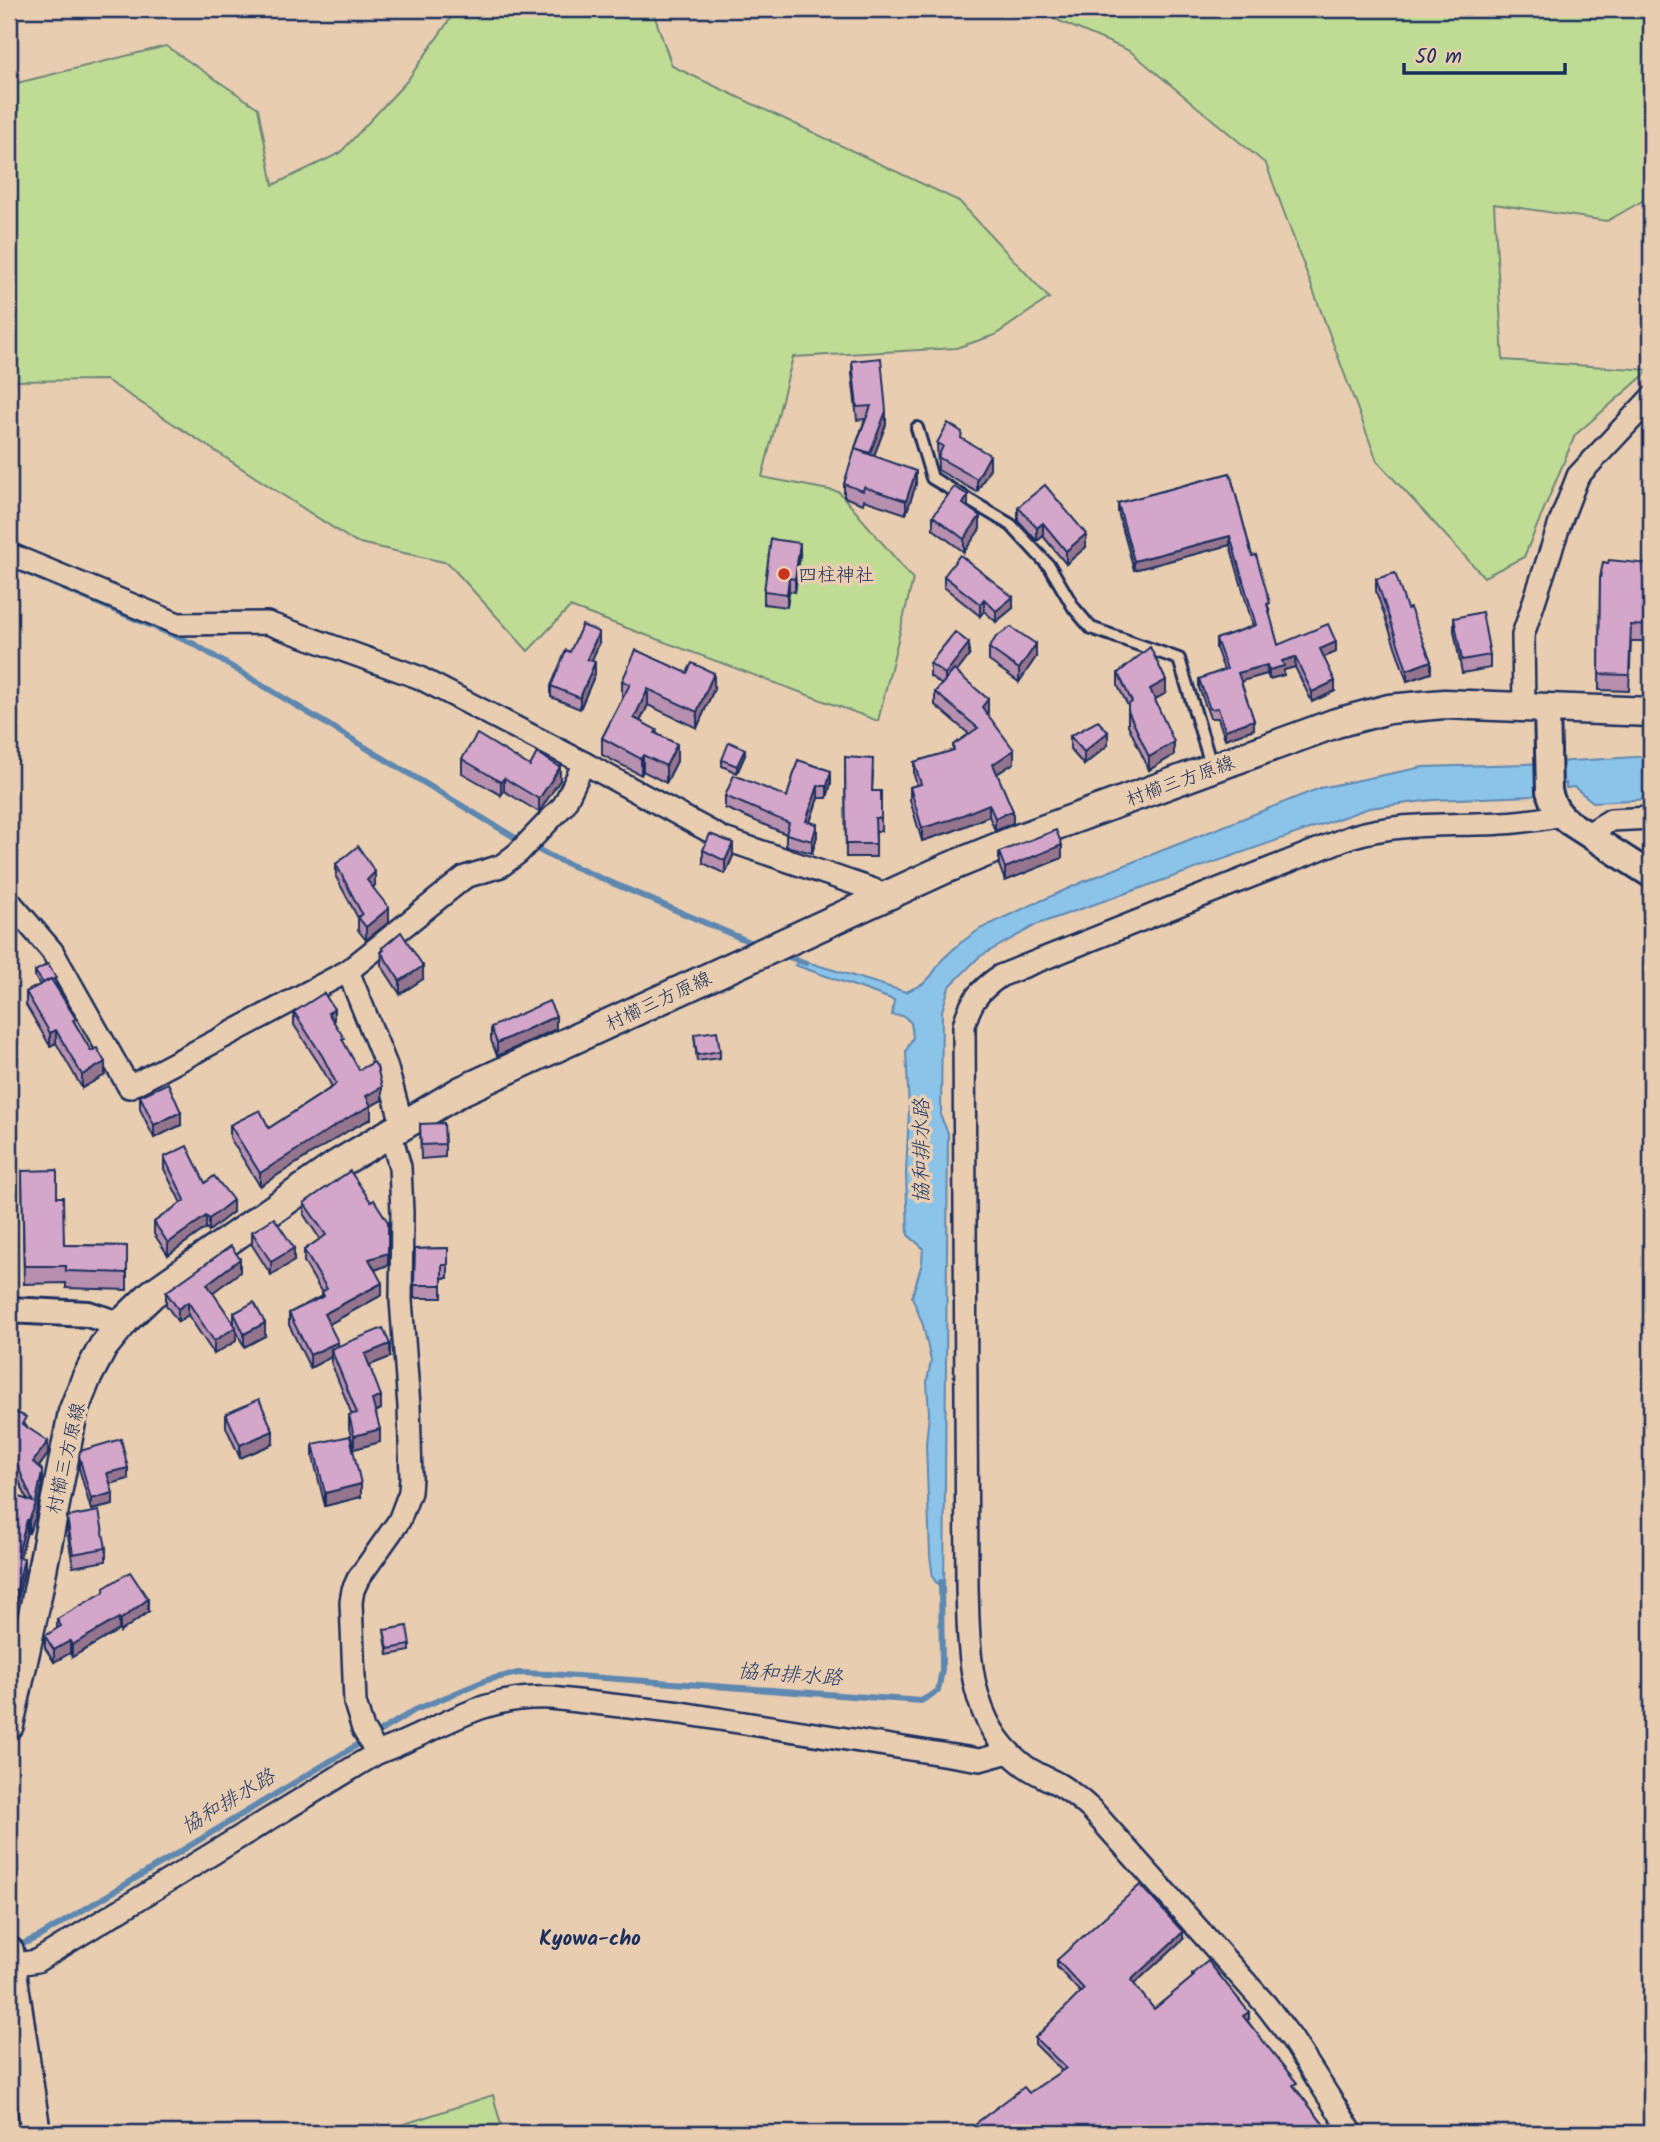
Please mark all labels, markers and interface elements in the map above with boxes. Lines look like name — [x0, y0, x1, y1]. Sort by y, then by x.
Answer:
scale bar — [1404, 32, 1566, 76]
text: 50 m — [1415, 41, 1462, 74]
place label: 四柱神社 — [798, 561, 874, 591]
marker: 四柱神社 — [776, 566, 792, 582]
street label: 村櫛三方原線 — [1122, 748, 1239, 815]
street label: 村櫛三方原線 — [601, 964, 717, 1039]
water label: 協和排水路 — [906, 1098, 939, 1204]
street label: 村櫛三方原線 — [40, 1400, 94, 1517]
water label: 協和排水路 — [736, 1655, 844, 1696]
water label: 協和排水路 — [175, 1761, 283, 1843]
district label: Kyowa-cho — [539, 1923, 641, 1956]

